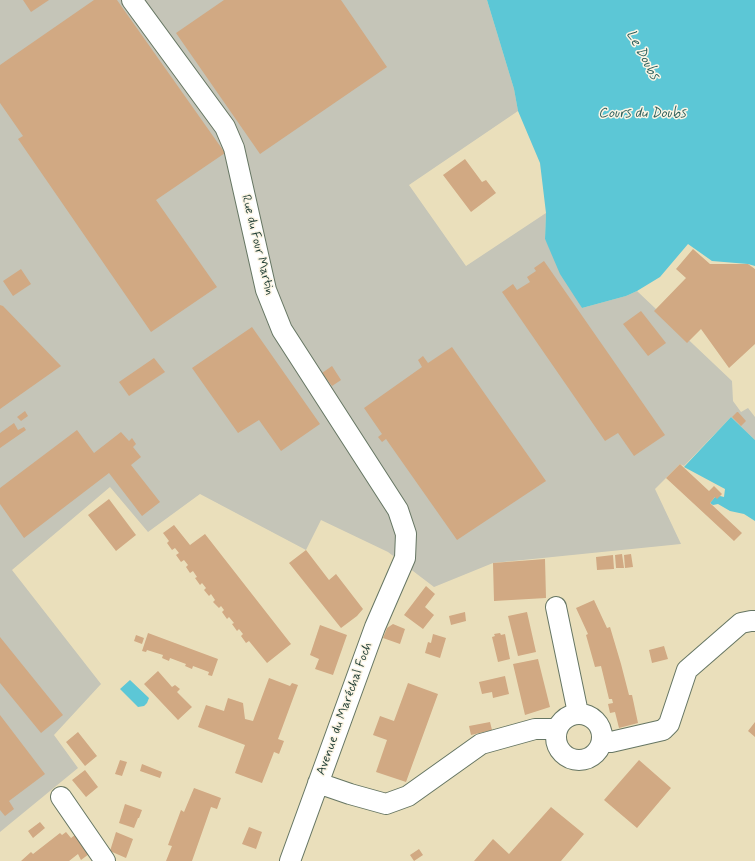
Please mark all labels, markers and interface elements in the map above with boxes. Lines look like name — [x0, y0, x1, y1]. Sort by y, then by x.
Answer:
water label: Le Doubs — [622, 27, 662, 83]
water label: Cours du Doubs — [598, 106, 686, 122]
street label: Rue du Four Martin — [237, 193, 277, 297]
street label: Avenue du Maréchal Foch — [314, 640, 376, 778]

